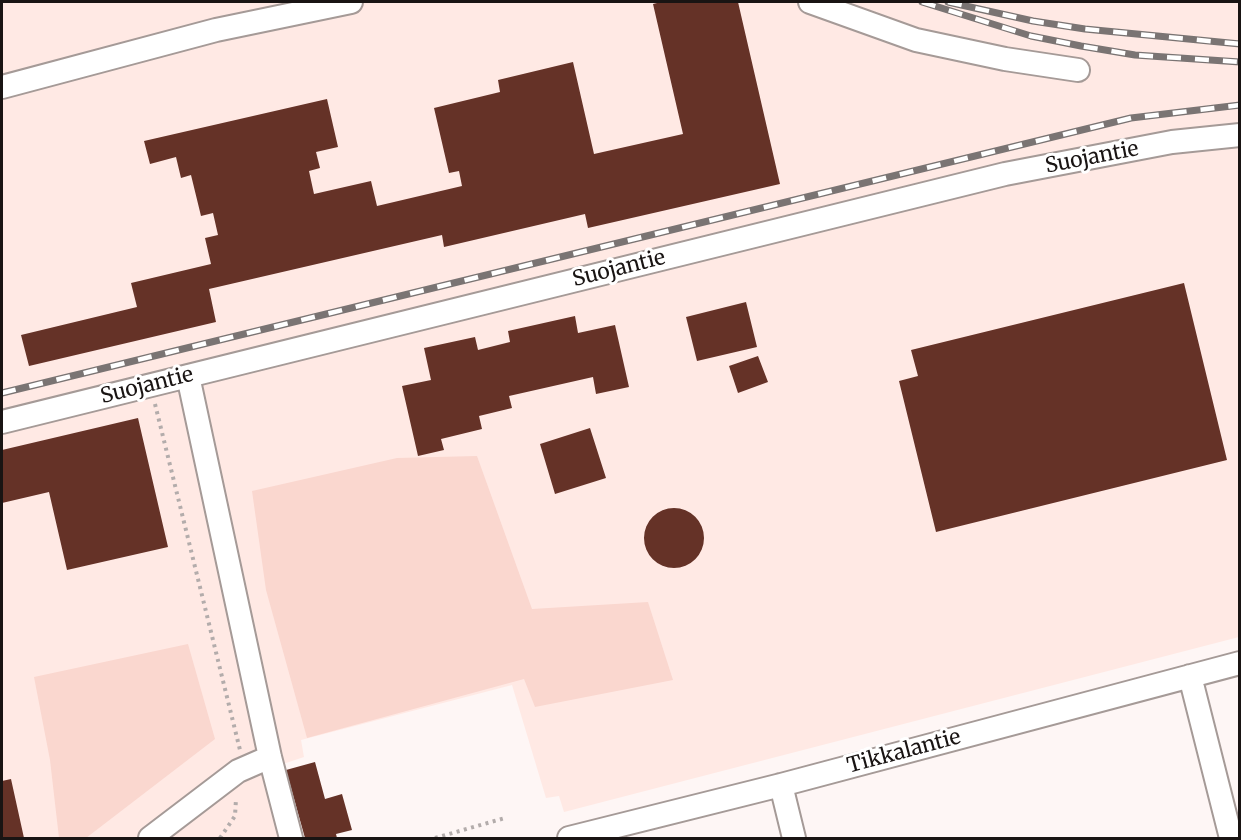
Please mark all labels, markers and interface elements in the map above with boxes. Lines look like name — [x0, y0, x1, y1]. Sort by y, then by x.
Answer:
street label: Suojantie — [1043, 137, 1141, 179]
street label: Suojantie — [570, 245, 668, 293]
street label: Suojantie — [98, 362, 196, 410]
street label: Tikkalantie — [844, 725, 964, 779]

